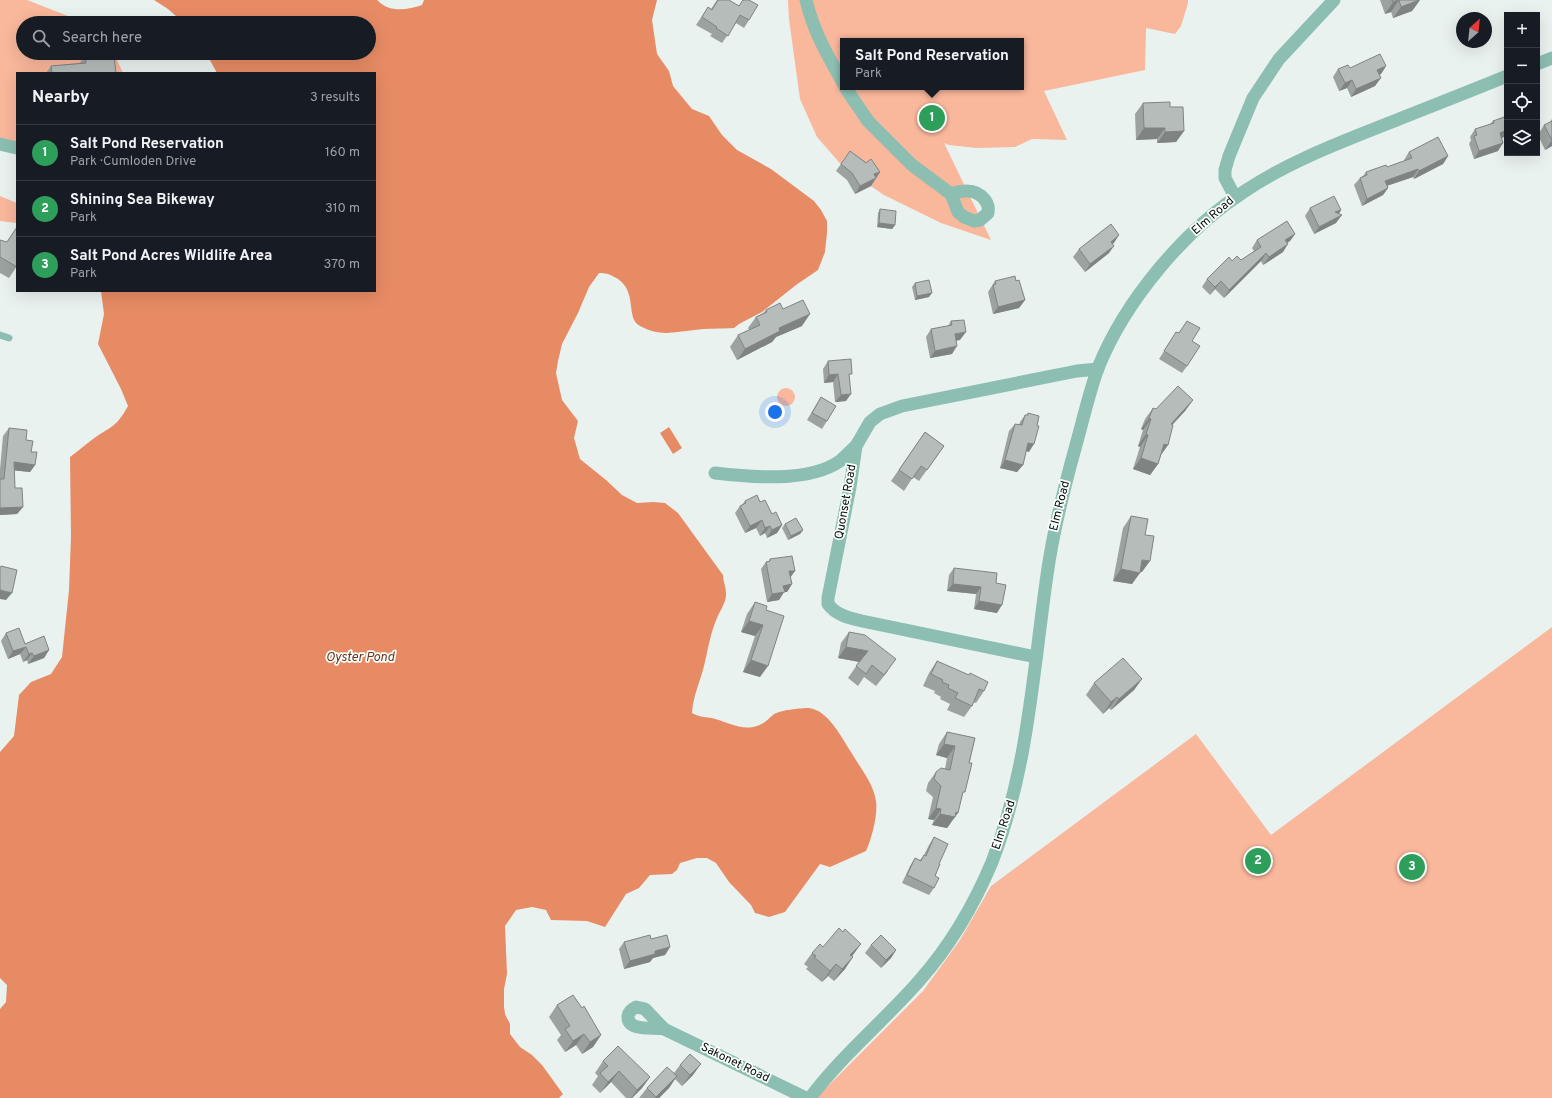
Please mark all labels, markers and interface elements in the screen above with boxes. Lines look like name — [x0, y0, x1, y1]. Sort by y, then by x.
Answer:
north arrow — [1456, 12, 1492, 48]
map controls — [1504, 12, 1540, 156]
button: + — [1504, 12, 1540, 48]
search box — [16, 16, 376, 60]
icon: search — [30, 27, 52, 49]
text: Search here — [62, 29, 142, 48]
popup — [840, 38, 1024, 90]
text: Salt Pond Reservation — [855, 47, 1009, 66]
button: − — [1504, 48, 1540, 84]
text: Park — [855, 66, 882, 82]
button: locate — [1504, 84, 1540, 120]
text: Nearby — [32, 87, 89, 109]
text: 3 results — [310, 90, 360, 106]
pin: 1 — [919, 103, 945, 133]
button: layers — [1504, 120, 1540, 156]
text: Salt Pond Reservation — [70, 135, 224, 154]
text: 1 — [42, 145, 48, 161]
text: 160 m — [325, 145, 360, 161]
text: Park · Cumloden Drive — [70, 154, 196, 170]
text: Shining Sea Bikeway — [70, 191, 215, 210]
street label: Elm Road — [1188, 193, 1238, 239]
text: 2 — [41, 201, 49, 217]
text: 310 m — [325, 201, 360, 217]
text: Park — [70, 210, 97, 226]
text: Salt Pond Acres Wildlife Area — [70, 247, 272, 266]
text: 3 — [41, 257, 49, 273]
text: 370 m — [323, 257, 360, 273]
text: Park — [70, 266, 97, 282]
your location — [765, 402, 785, 422]
street label: Quonset Road — [832, 463, 860, 541]
street label: Elm Road — [1046, 479, 1074, 533]
water label: Oyster Pond — [326, 650, 395, 666]
street label: Elm Road — [988, 798, 1020, 852]
pin: 2 — [1245, 846, 1271, 876]
pin: 3 — [1399, 852, 1425, 882]
street label: Sakonet Road — [698, 1039, 772, 1087]

